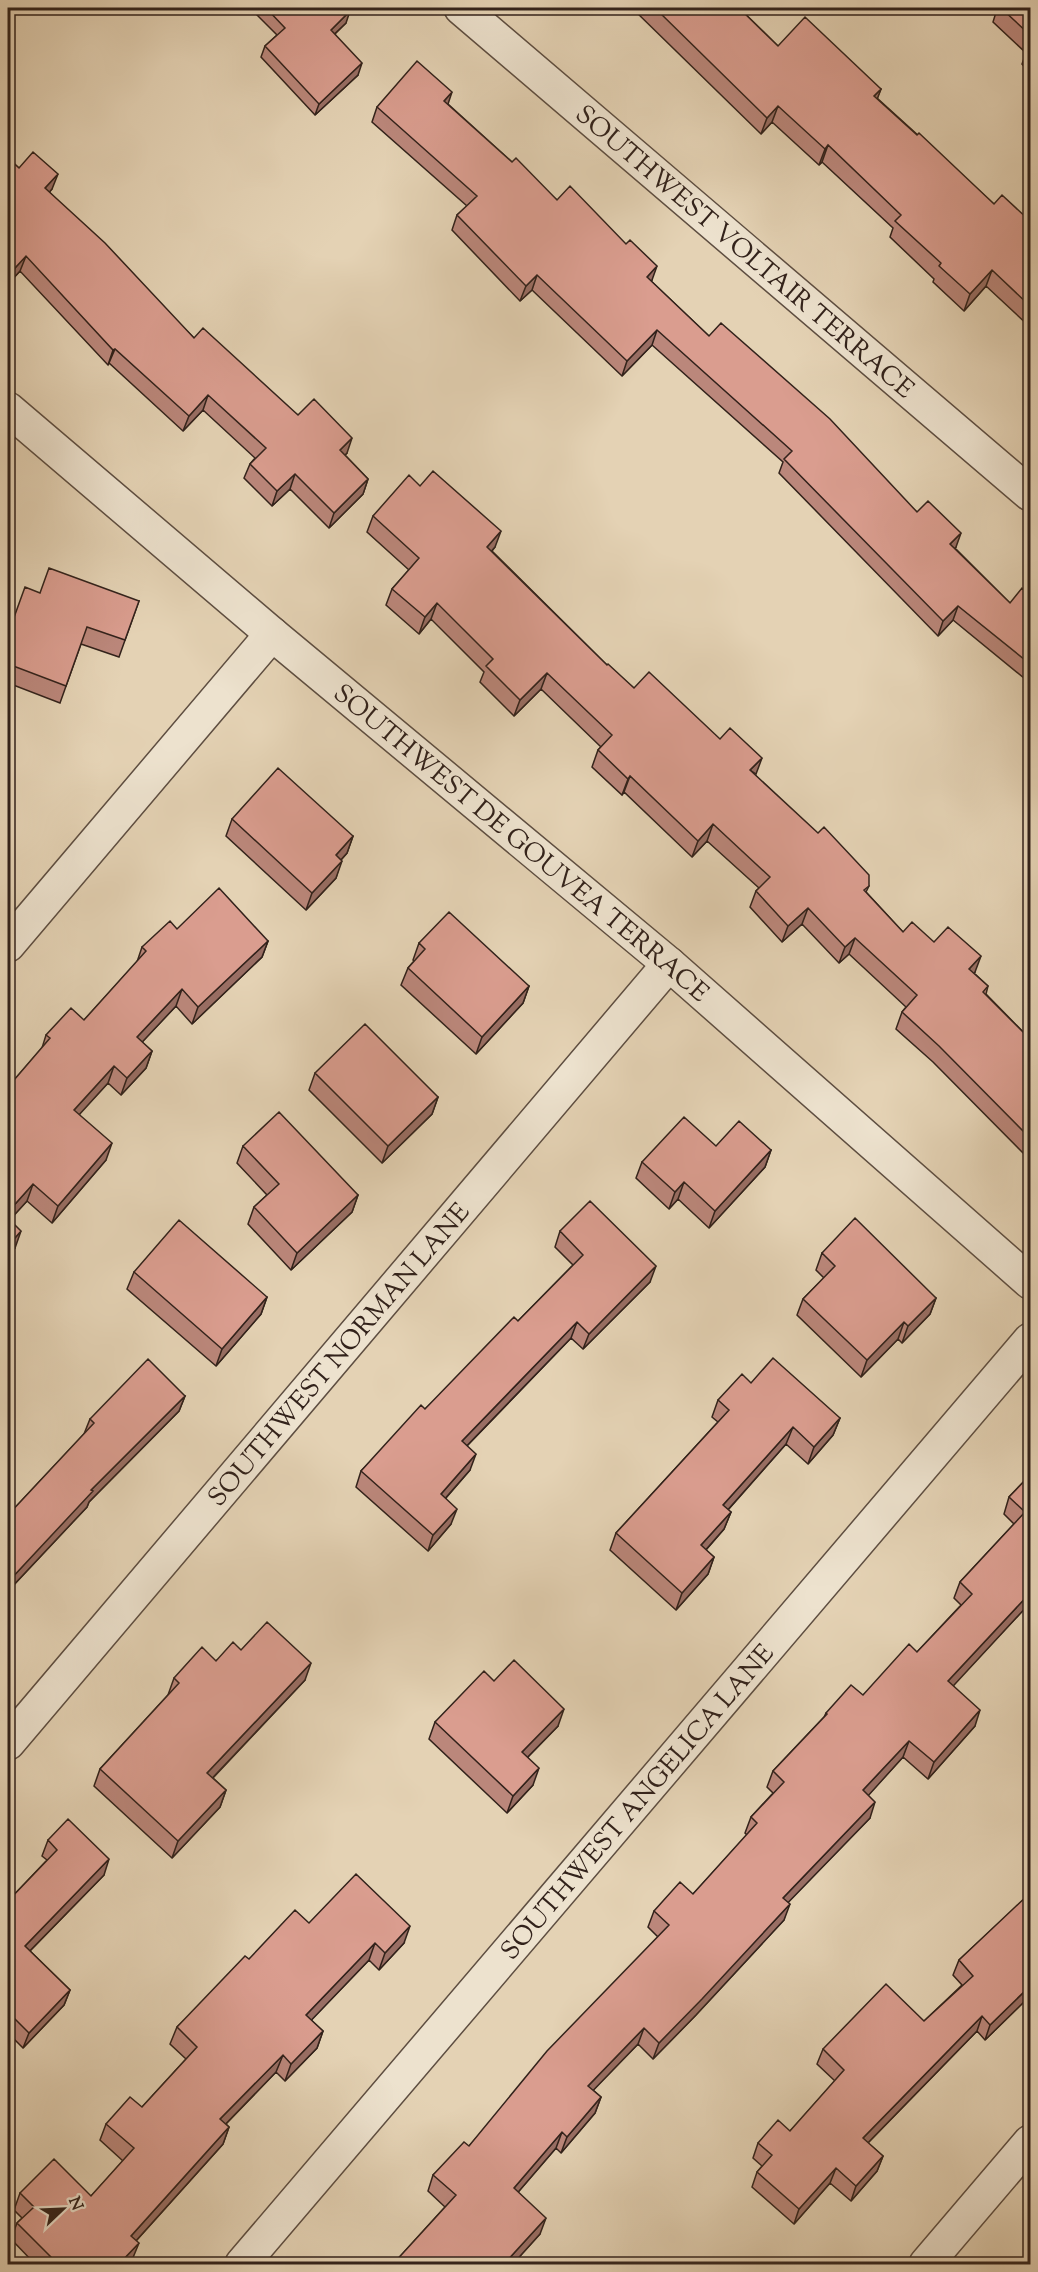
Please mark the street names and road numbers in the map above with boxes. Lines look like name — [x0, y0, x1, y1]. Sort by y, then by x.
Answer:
street label: SOUTHWEST VOLTAIR TERRACE — [566, 97, 922, 408]
street label: SOUTHWEST DE GOUVEA TERRACE — [324, 676, 716, 1012]
street label: SOUTHWEST NORMAN LANE — [200, 1196, 480, 1516]
street label: SOUTHWEST ANGELICA LANE — [493, 1637, 784, 1969]

